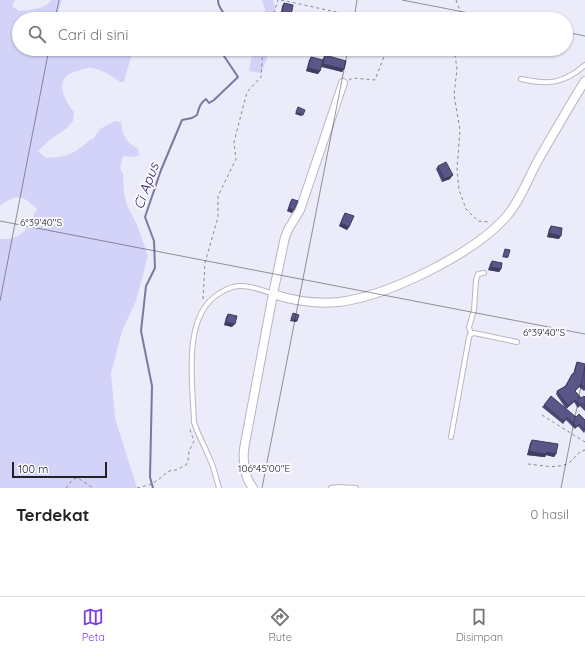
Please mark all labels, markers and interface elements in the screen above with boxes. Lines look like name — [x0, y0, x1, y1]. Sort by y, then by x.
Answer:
search box — [12, 12, 573, 56]
icon: search — [26, 23, 48, 45]
text: Cari di sini — [58, 25, 129, 44]
water label: Ci Apus — [129, 159, 163, 212]
text: 6°39'40"S — [20, 216, 62, 229]
text: 6°39'40"S — [523, 326, 565, 339]
scale bar — [12, 460, 107, 479]
text: 100 m — [18, 462, 48, 476]
text: 106°45'00"E — [238, 462, 291, 475]
text: Terdekat — [16, 504, 90, 525]
text: 0 hasil — [531, 506, 569, 522]
tab: Peta — [82, 606, 105, 644]
tab: Rute — [269, 606, 292, 644]
tab: Disimpan — [456, 606, 503, 644]

